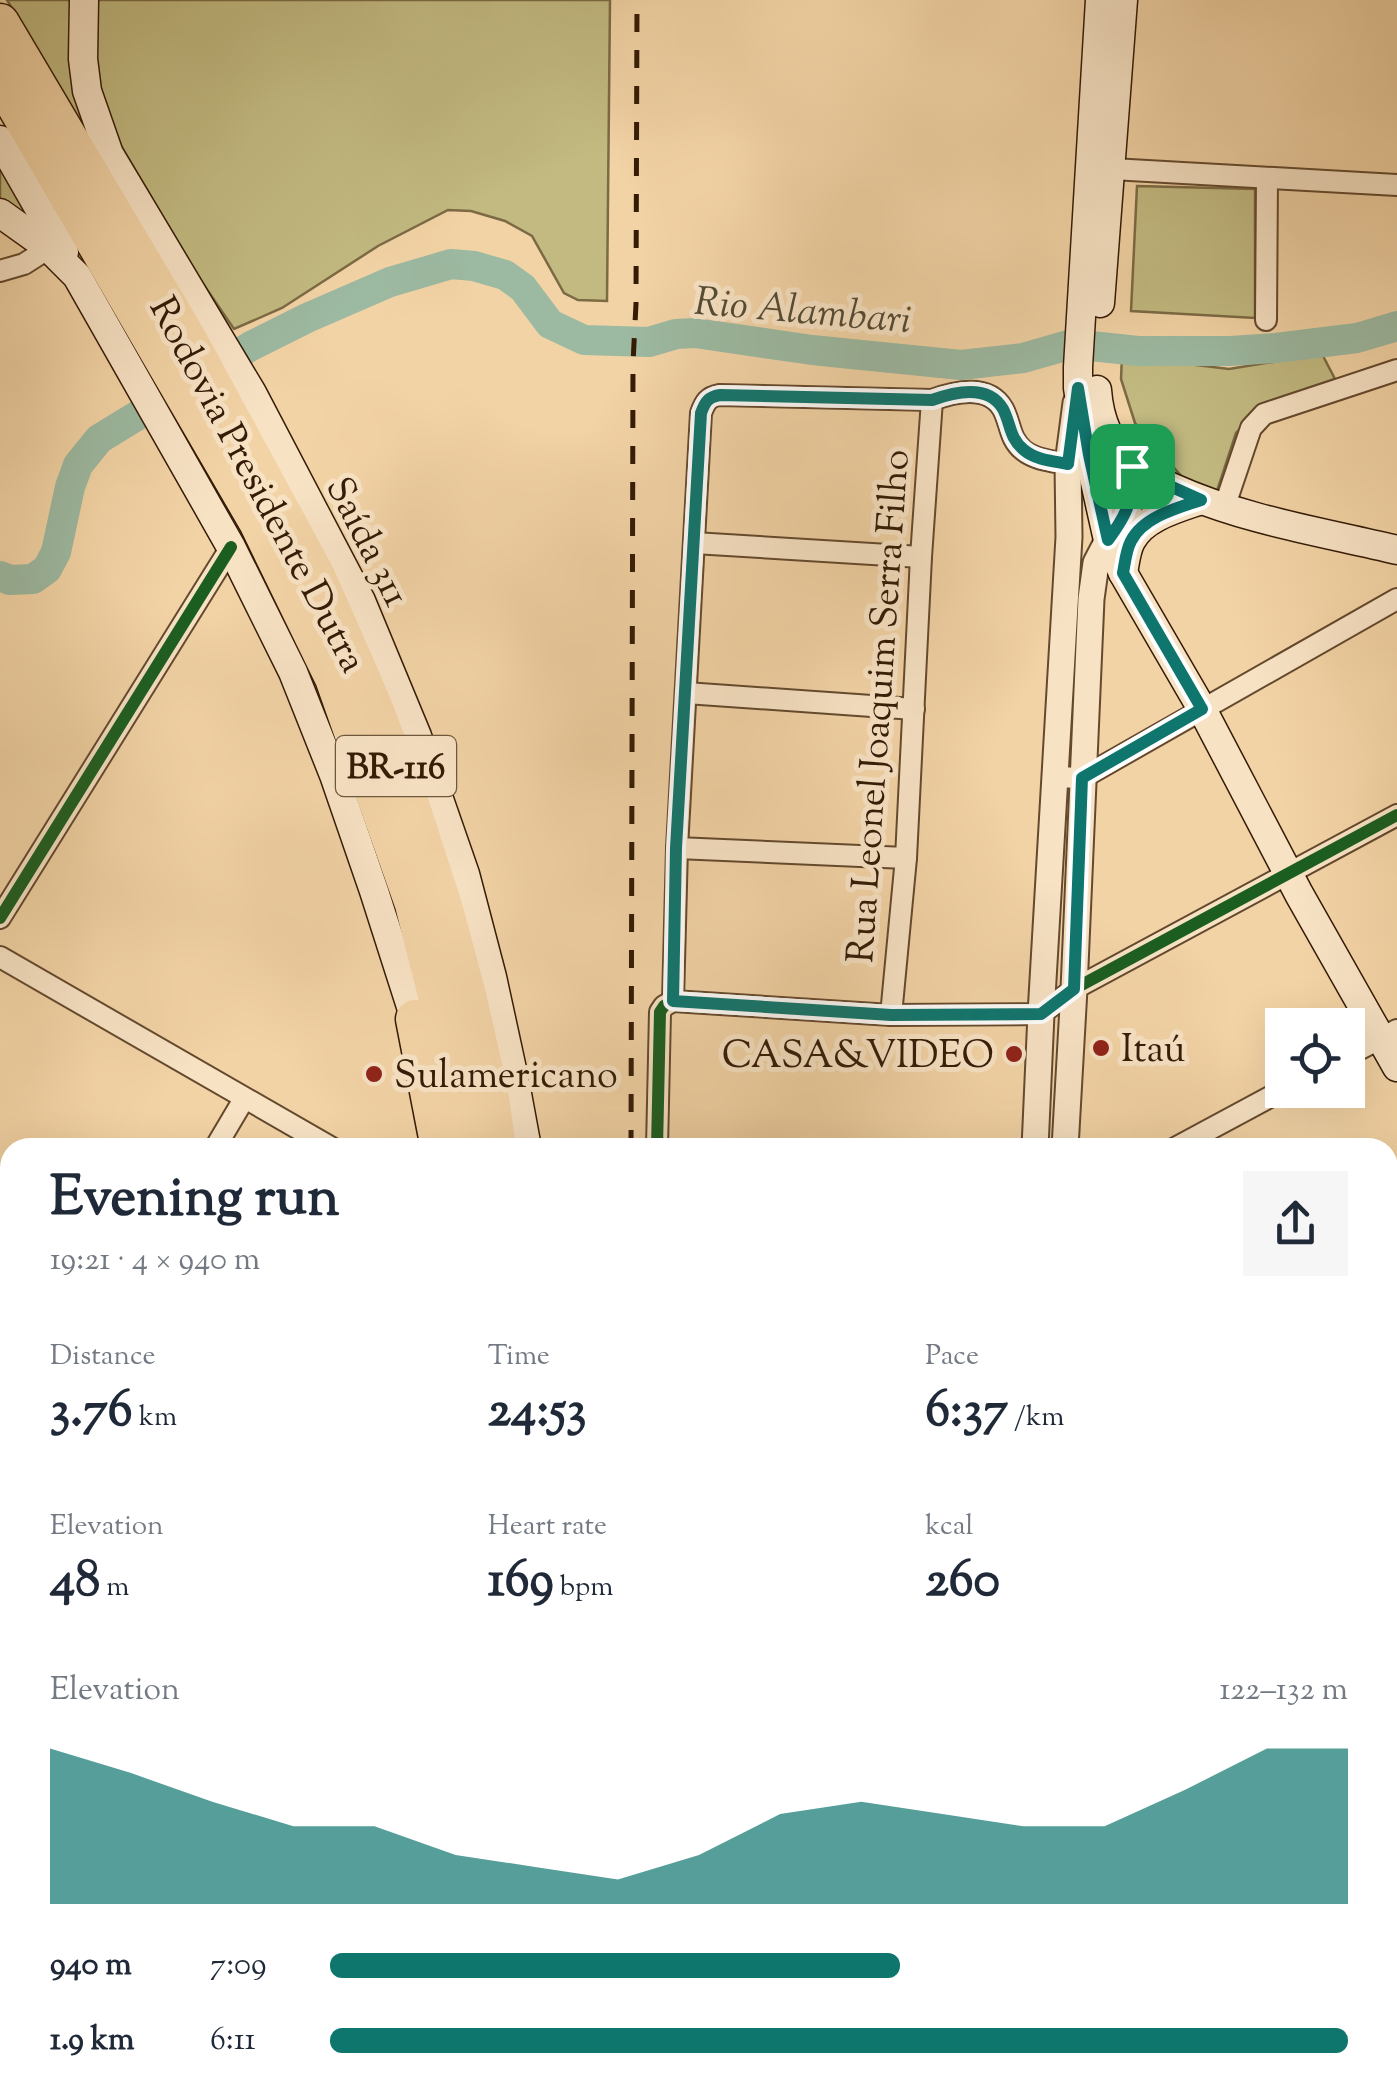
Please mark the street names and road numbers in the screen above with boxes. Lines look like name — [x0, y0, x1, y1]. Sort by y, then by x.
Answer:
street label: Rodovia Presidente Dutra — [133, 288, 378, 683]
street label: Rua Leonel Joaquim Serra Filho — [836, 448, 926, 965]
street label: Saída 311 — [310, 469, 421, 617]
road number: BR-116 — [336, 736, 456, 796]

